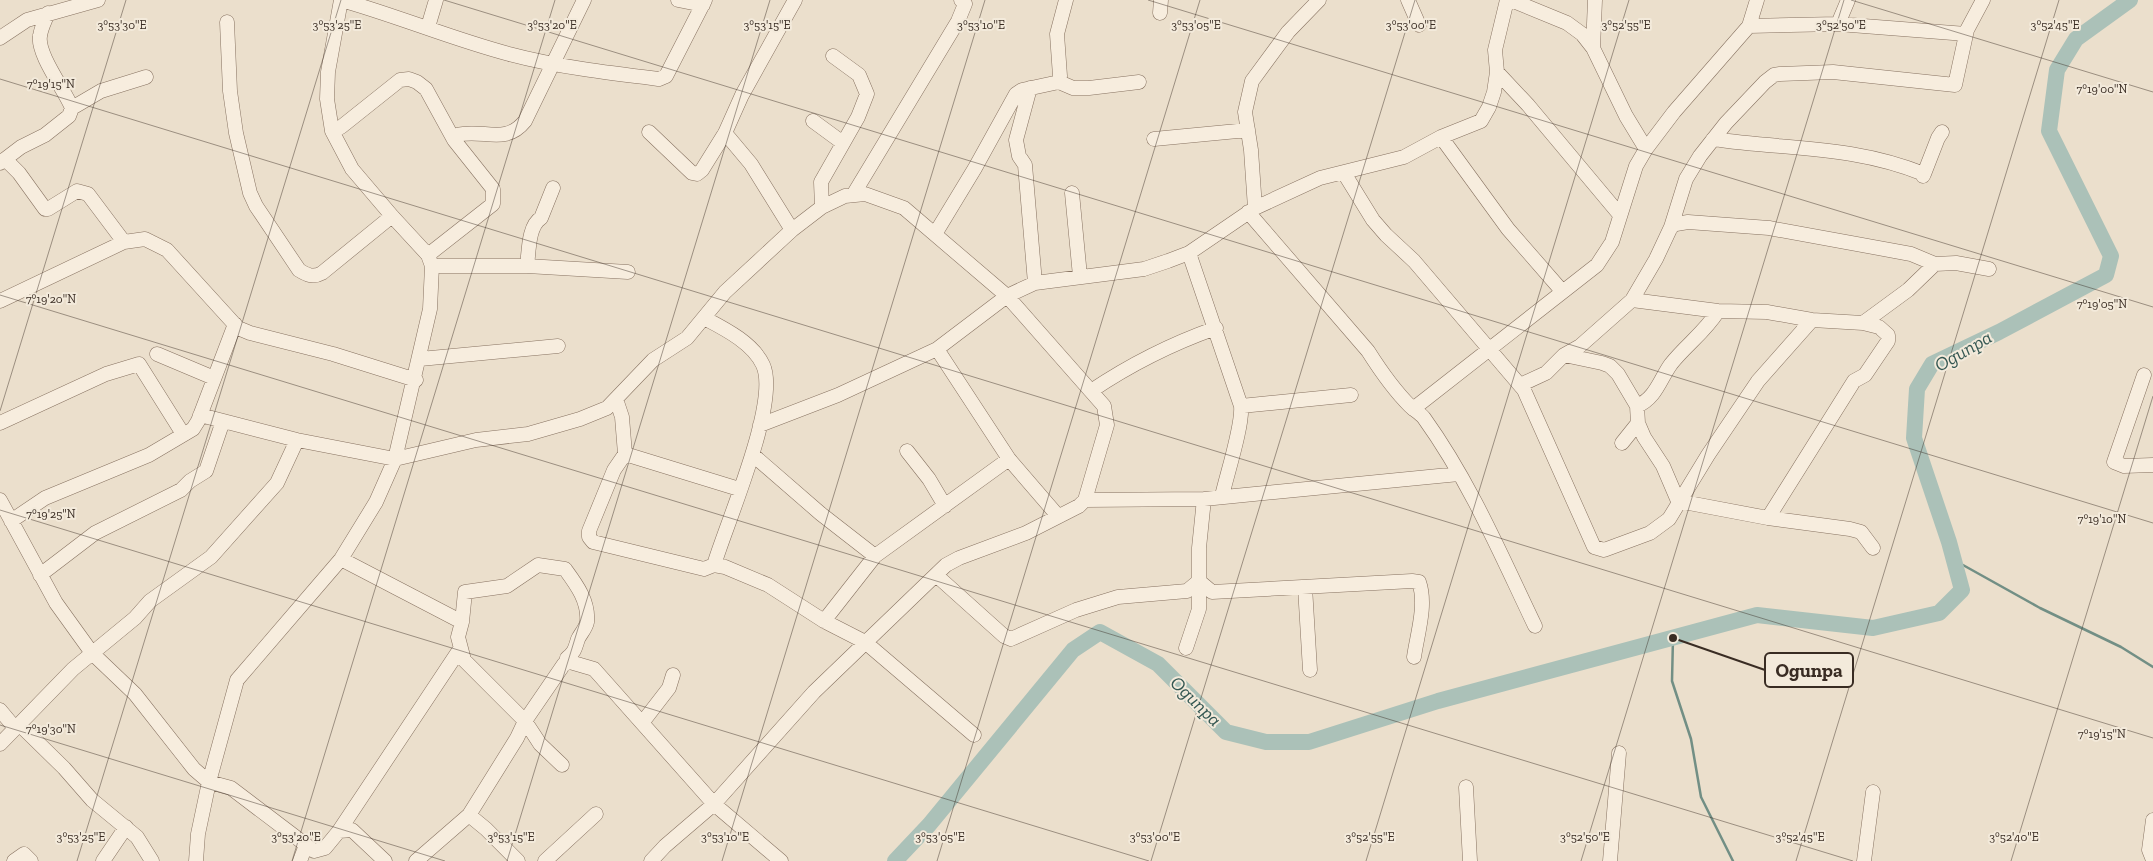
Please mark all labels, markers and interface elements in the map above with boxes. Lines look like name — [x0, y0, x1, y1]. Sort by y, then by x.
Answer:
text: 3°53'30"E — [97, 18, 147, 32]
text: 3°53'25"E — [313, 18, 361, 32]
text: 3°53'20"E — [527, 18, 577, 32]
text: 3°53'15"E — [743, 18, 791, 32]
text: 3°53'10"E — [957, 18, 1005, 32]
text: 3°53'05"E — [1171, 18, 1221, 32]
text: 3°53'00"E — [1386, 18, 1436, 32]
text: 3°52'55"E — [1601, 18, 1651, 32]
text: 3°52'50"E — [1816, 18, 1866, 32]
text: 3°52'45"E — [2031, 18, 2079, 32]
text: 7°19'15"N — [27, 77, 75, 91]
text: 7°19'00"N — [2077, 82, 2128, 96]
text: 7°19'20"N — [26, 292, 76, 306]
text: 7°19'05"N — [2077, 297, 2127, 311]
water label: Ogunpa — [1930, 325, 1996, 377]
text: 7°19'25"N — [26, 507, 76, 521]
text: 7°19'10"N — [2078, 512, 2126, 526]
callout: Ogunpa — [1765, 653, 1853, 687]
text: Ogunpa — [1775, 659, 1843, 682]
water label: Ogunpa — [1166, 671, 1226, 731]
text: 7°19'30"N — [26, 722, 76, 736]
text: 7°19'15"N — [2078, 727, 2126, 741]
text: 3°53'25"E — [57, 830, 105, 844]
text: 3°53'20"E — [271, 830, 321, 844]
text: 3°53'15"E — [487, 830, 535, 844]
text: 3°53'10"E — [701, 830, 749, 844]
text: 3°53'05"E — [915, 830, 965, 844]
text: 3°53'00"E — [1130, 830, 1180, 844]
text: 3°52'55"E — [1345, 830, 1395, 844]
text: 3°52'50"E — [1560, 830, 1610, 844]
text: 3°52'45"E — [1776, 830, 1824, 844]
text: 3°52'40"E — [1989, 830, 2039, 844]

